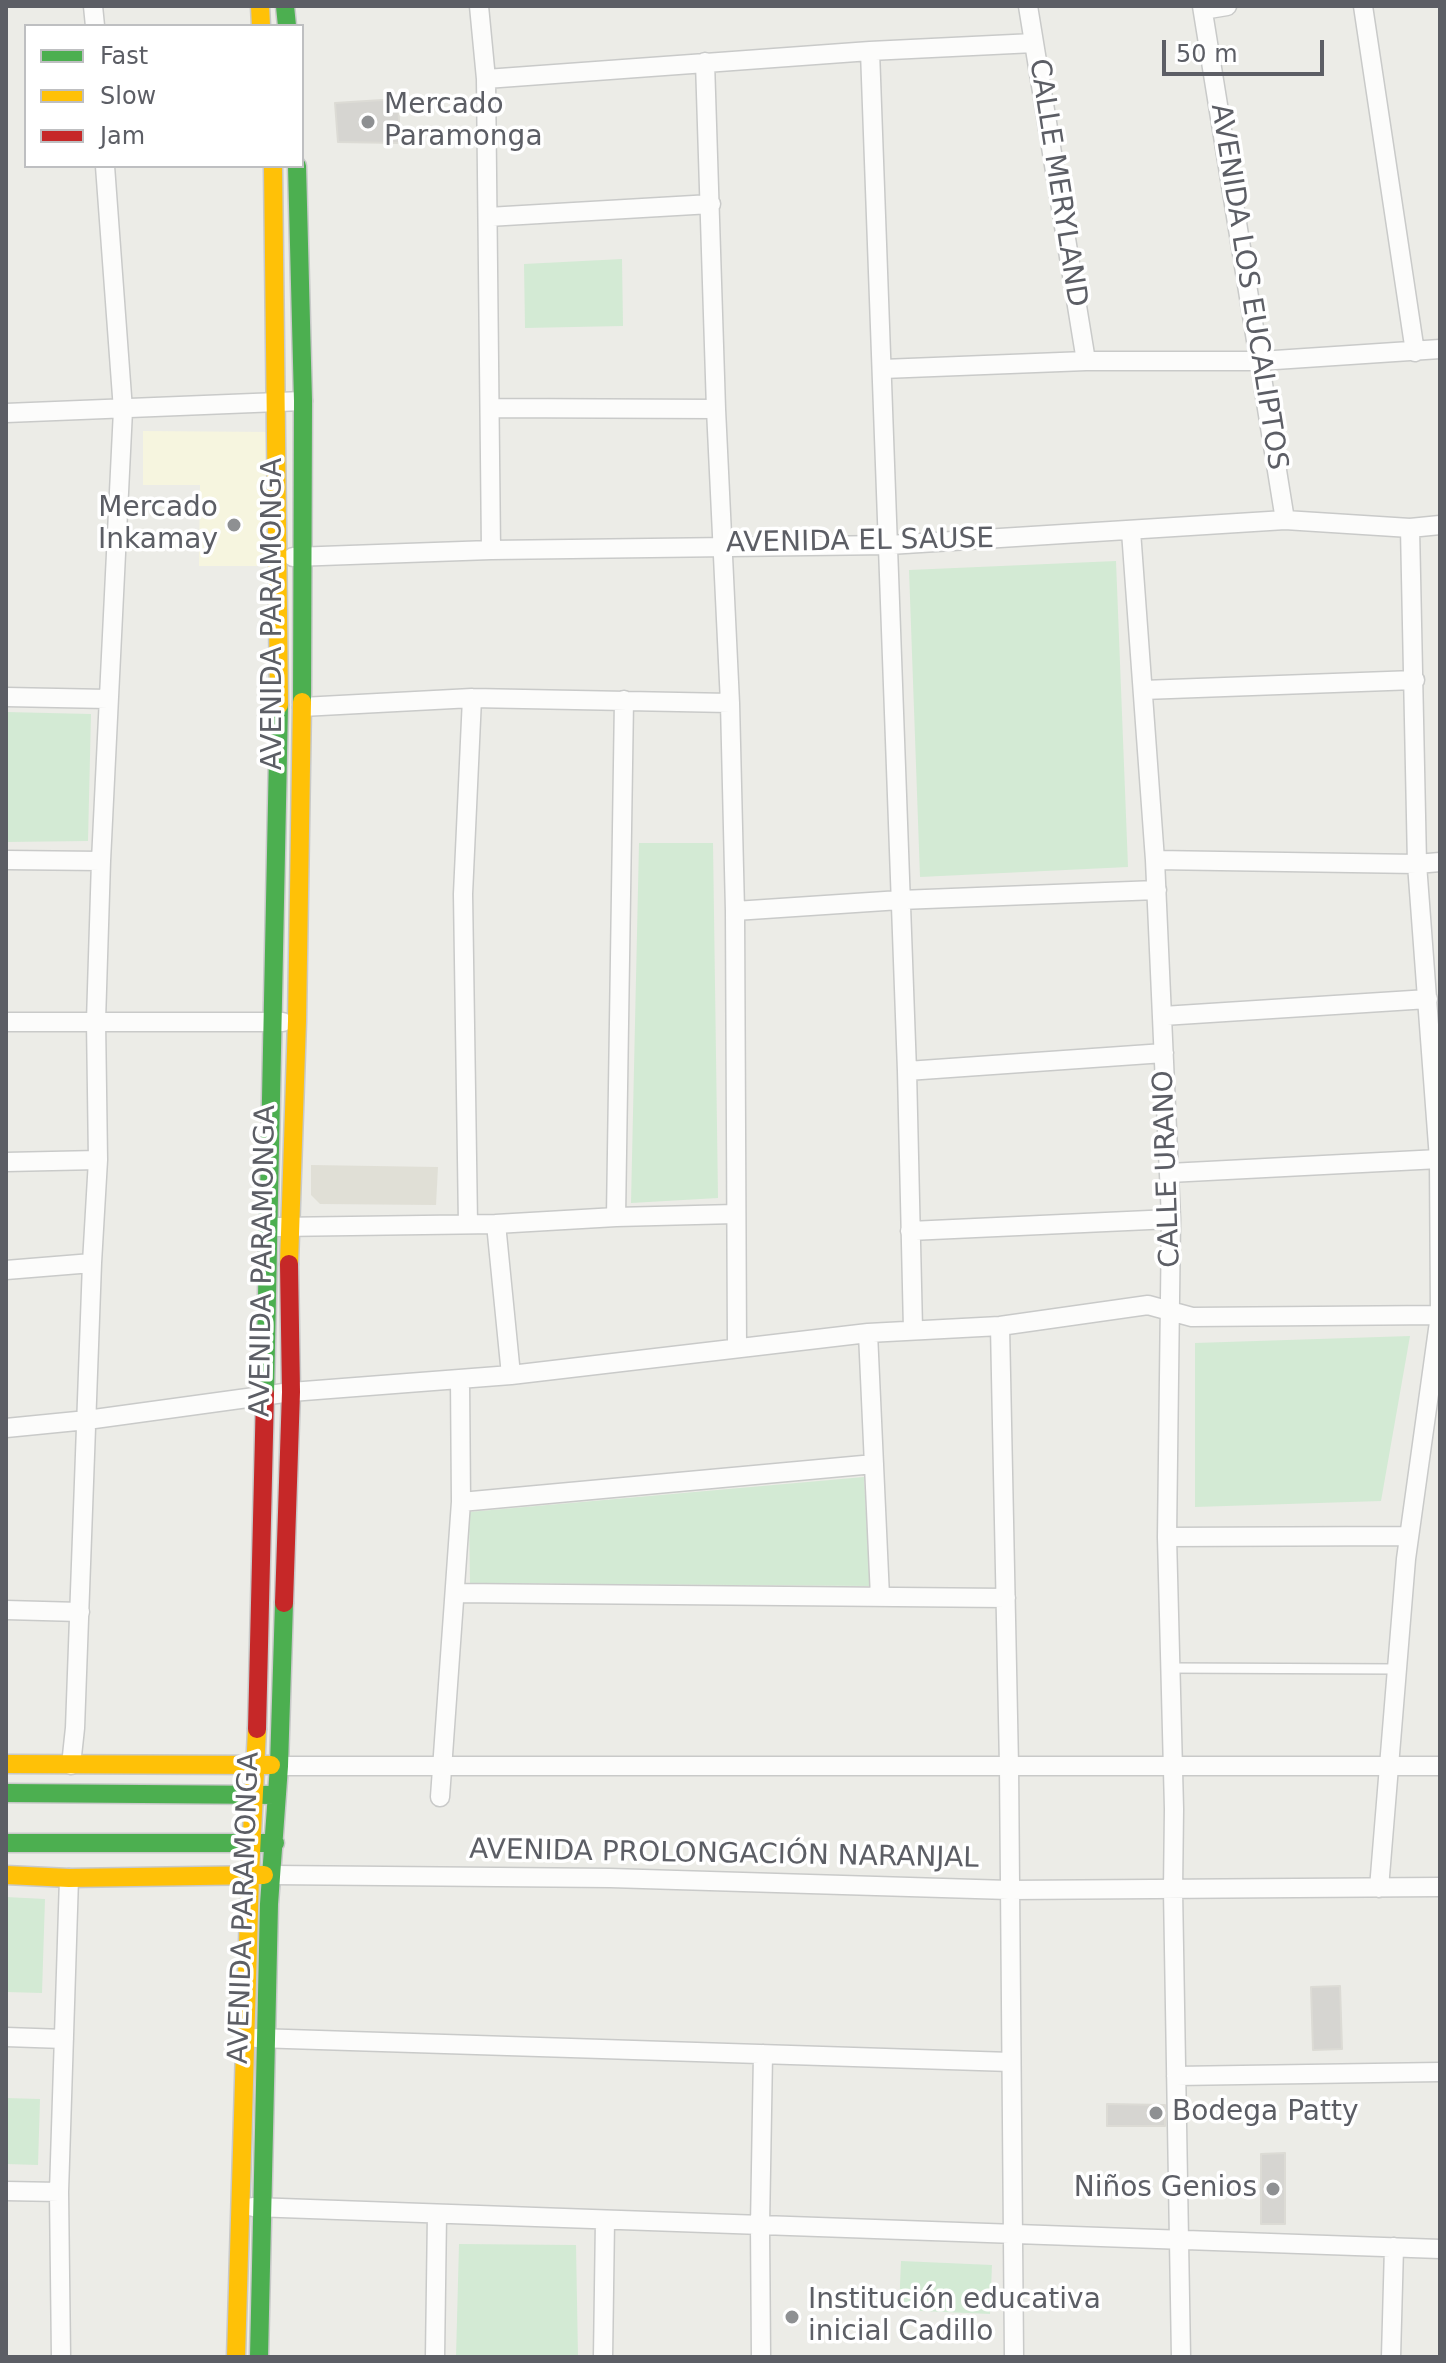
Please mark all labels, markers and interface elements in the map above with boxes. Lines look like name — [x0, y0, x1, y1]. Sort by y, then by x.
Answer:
legend — [24, 24, 304, 168]
scale bar — [1166, 24, 1328, 74]
text: 50 m — [1176, 40, 1238, 68]
text: Fast — [100, 42, 148, 70]
street label: CALLE MERYLAND — [1021, 56, 1093, 310]
text: Slow — [100, 82, 156, 110]
place label: Mercado Paramonga — [384, 89, 543, 155]
street label: AVENIDA LOS EUCALIPTOS — [1202, 101, 1294, 473]
marker: Mercado Paramonga — [359, 113, 377, 131]
text: Jam — [100, 122, 145, 150]
street label: AVENIDA PARAMONGA — [257, 458, 291, 770]
place label: Mercado Inkamay — [98, 492, 218, 558]
marker: Mercado Inkamay — [225, 516, 243, 534]
street label: AVENIDA EL SAUSE — [726, 523, 994, 561]
street label: CALLE URANO — [1148, 1070, 1188, 1268]
street label: AVENIDA PARAMONGA — [244, 1105, 284, 1417]
street label: AVENIDA PARAMONGA — [223, 1751, 267, 2065]
street label: AVENIDA PROLONGACIÓN NARANJAL — [469, 1834, 979, 1876]
place label: Bodega Patty — [1172, 2096, 1358, 2130]
marker: Bodega Patty — [1147, 2104, 1165, 2122]
place label: Niños Genios — [1074, 2172, 1257, 2206]
marker: Niños Genios — [1264, 2180, 1282, 2198]
place label: Institución educativa inicial Cadillo — [808, 2284, 1101, 2350]
marker: Institución educativa inicial Cadillo — [783, 2308, 801, 2326]

